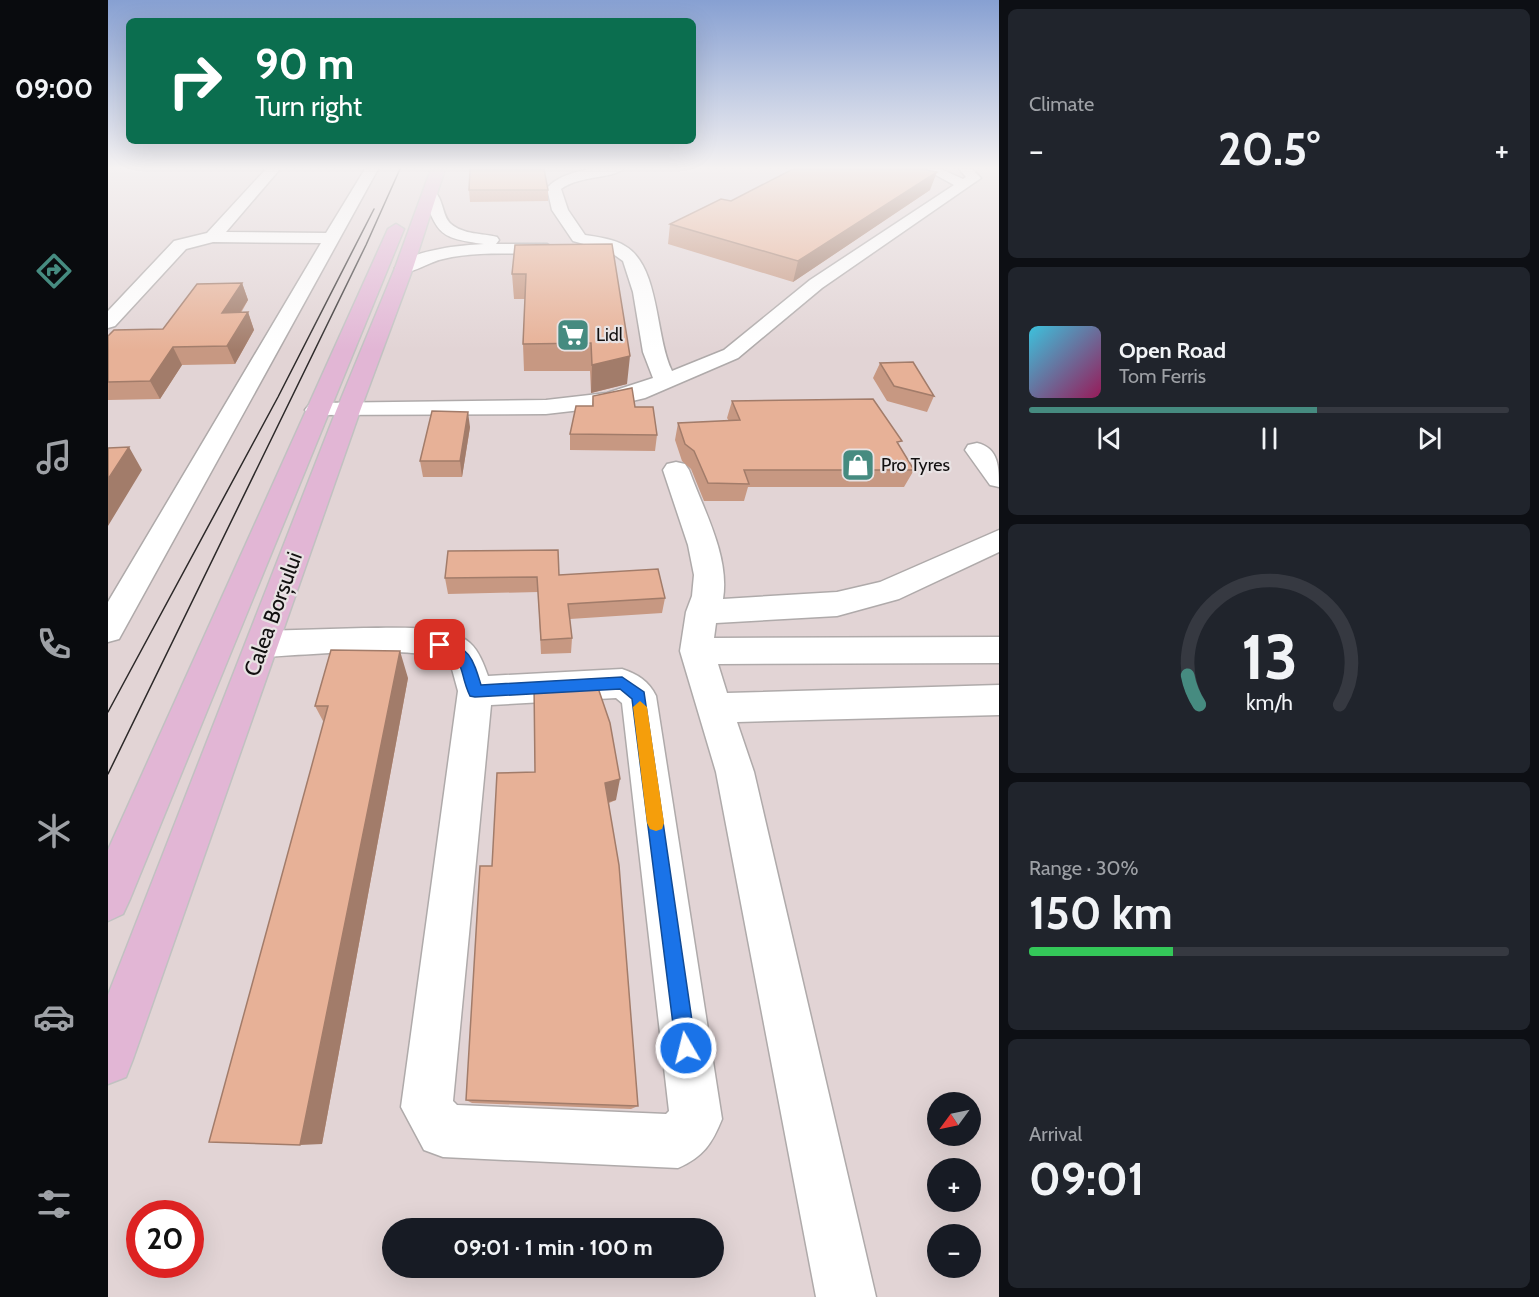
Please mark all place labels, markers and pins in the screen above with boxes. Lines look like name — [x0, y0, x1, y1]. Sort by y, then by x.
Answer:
supermarket icon: Lidl — [555, 317, 591, 353]
place label: Lidl — [596, 324, 624, 346]
shop icon: Pro Tyres — [840, 447, 876, 483]
place label: Pro Tyres — [881, 454, 950, 476]
pin — [414, 619, 465, 670]

